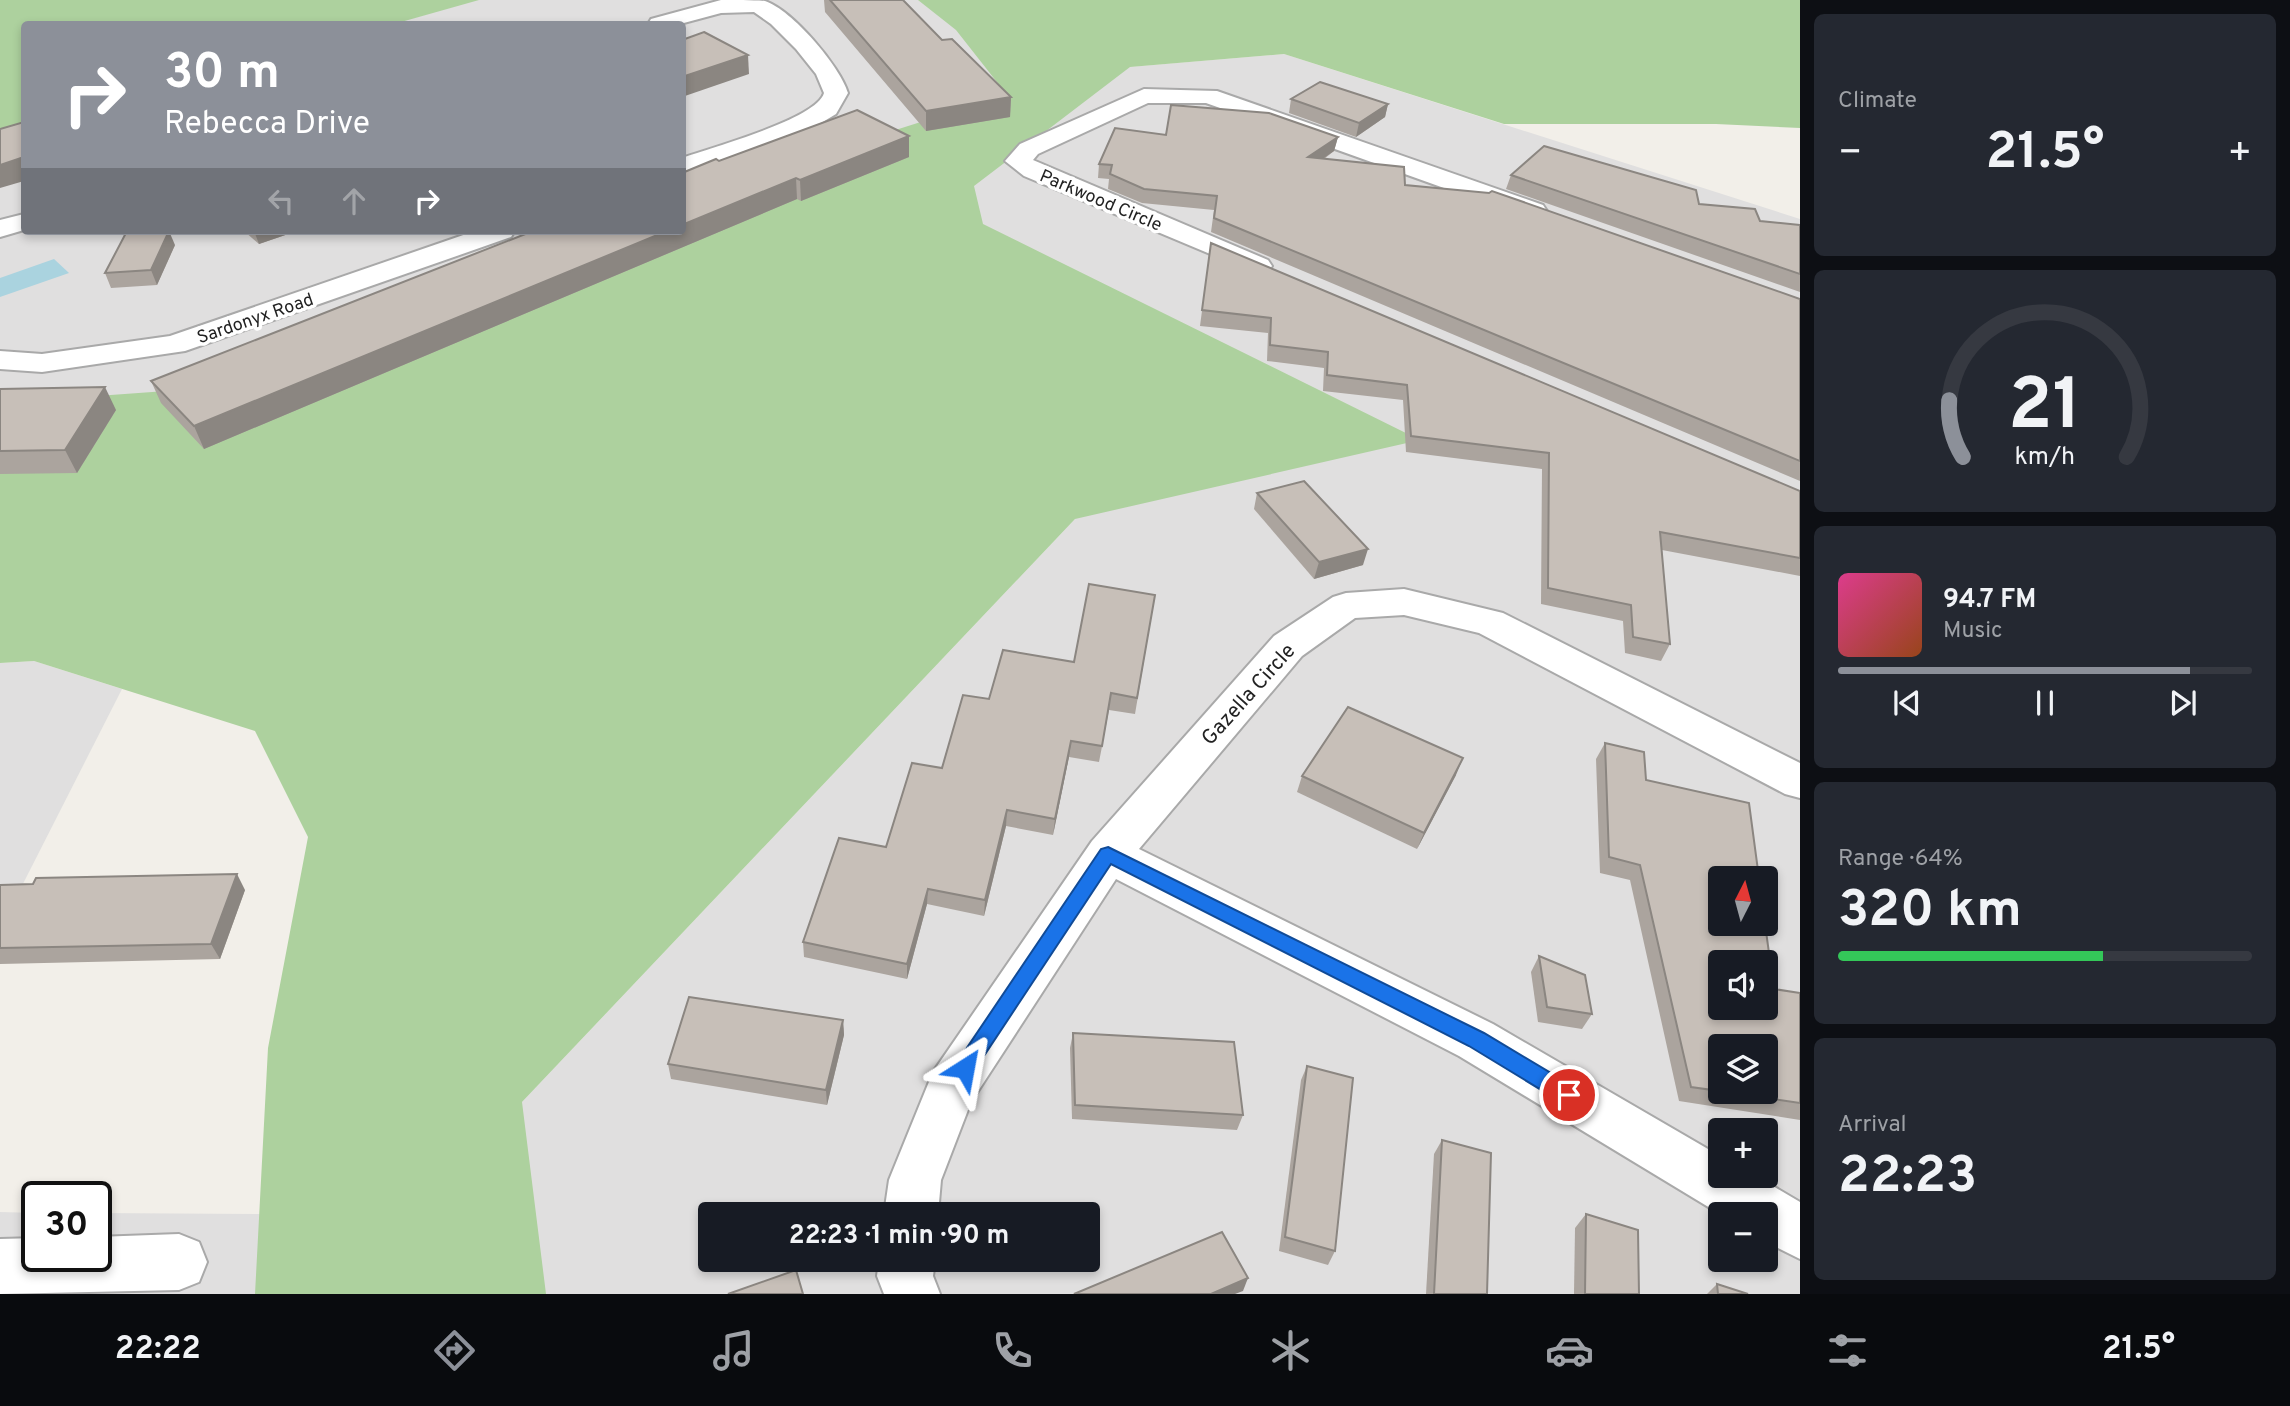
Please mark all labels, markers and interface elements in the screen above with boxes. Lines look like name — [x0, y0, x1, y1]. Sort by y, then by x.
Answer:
text: 30 m — [164, 44, 280, 106]
icon: right — [49, 49, 140, 140]
text: Climate — [1838, 87, 1917, 116]
text: Rebecca Drive — [164, 105, 370, 145]
text: 21.5° — [1986, 121, 2104, 187]
text: − — [1838, 130, 1863, 179]
text: + — [2227, 130, 2252, 179]
street label: Parkwood Circle — [1036, 165, 1165, 238]
icon: left — [262, 182, 300, 220]
icon: ahead — [335, 182, 373, 220]
icon: right — [408, 182, 446, 220]
street label: Sardonyx Road — [194, 289, 317, 350]
text: 21 — [2008, 363, 2082, 455]
text: km/h — [2015, 442, 2075, 474]
text: 94.7 FM — [1943, 584, 2036, 617]
text: Music — [1943, 617, 2003, 646]
street label: Gazella Circle — [1196, 638, 1302, 752]
icon: previous — [1888, 684, 1926, 722]
icon: pause — [2026, 684, 2064, 722]
icon: next — [2164, 684, 2202, 722]
text: Range · 64% — [1838, 845, 1963, 874]
north arrow — [1708, 866, 1778, 936]
map controls — [1708, 866, 1778, 1272]
text: 320 km — [1838, 879, 2022, 945]
button: sound — [1708, 950, 1778, 1020]
position arrow — [928, 1031, 1002, 1105]
button: layers — [1708, 1034, 1778, 1104]
pin — [1539, 1065, 1599, 1125]
icon: arrive — [1550, 1076, 1588, 1114]
text: Arrival — [1838, 1111, 1907, 1140]
button: + — [1708, 1118, 1778, 1188]
text: 22:23 — [1838, 1145, 1977, 1211]
speed limit sign: 30 — [21, 1181, 112, 1272]
button: − — [1708, 1202, 1778, 1272]
text: 22:23 · 1 min · 90 m — [789, 1220, 1009, 1253]
icon: directions — [430, 1326, 479, 1375]
icon: music — [709, 1326, 758, 1375]
icon: phone — [988, 1326, 1037, 1375]
icon: climate — [1266, 1326, 1315, 1375]
icon: car — [1545, 1326, 1594, 1375]
icon: filters — [1823, 1326, 1872, 1375]
text: 22:22 — [115, 1330, 201, 1370]
text: 21.5° — [2102, 1330, 2175, 1370]

